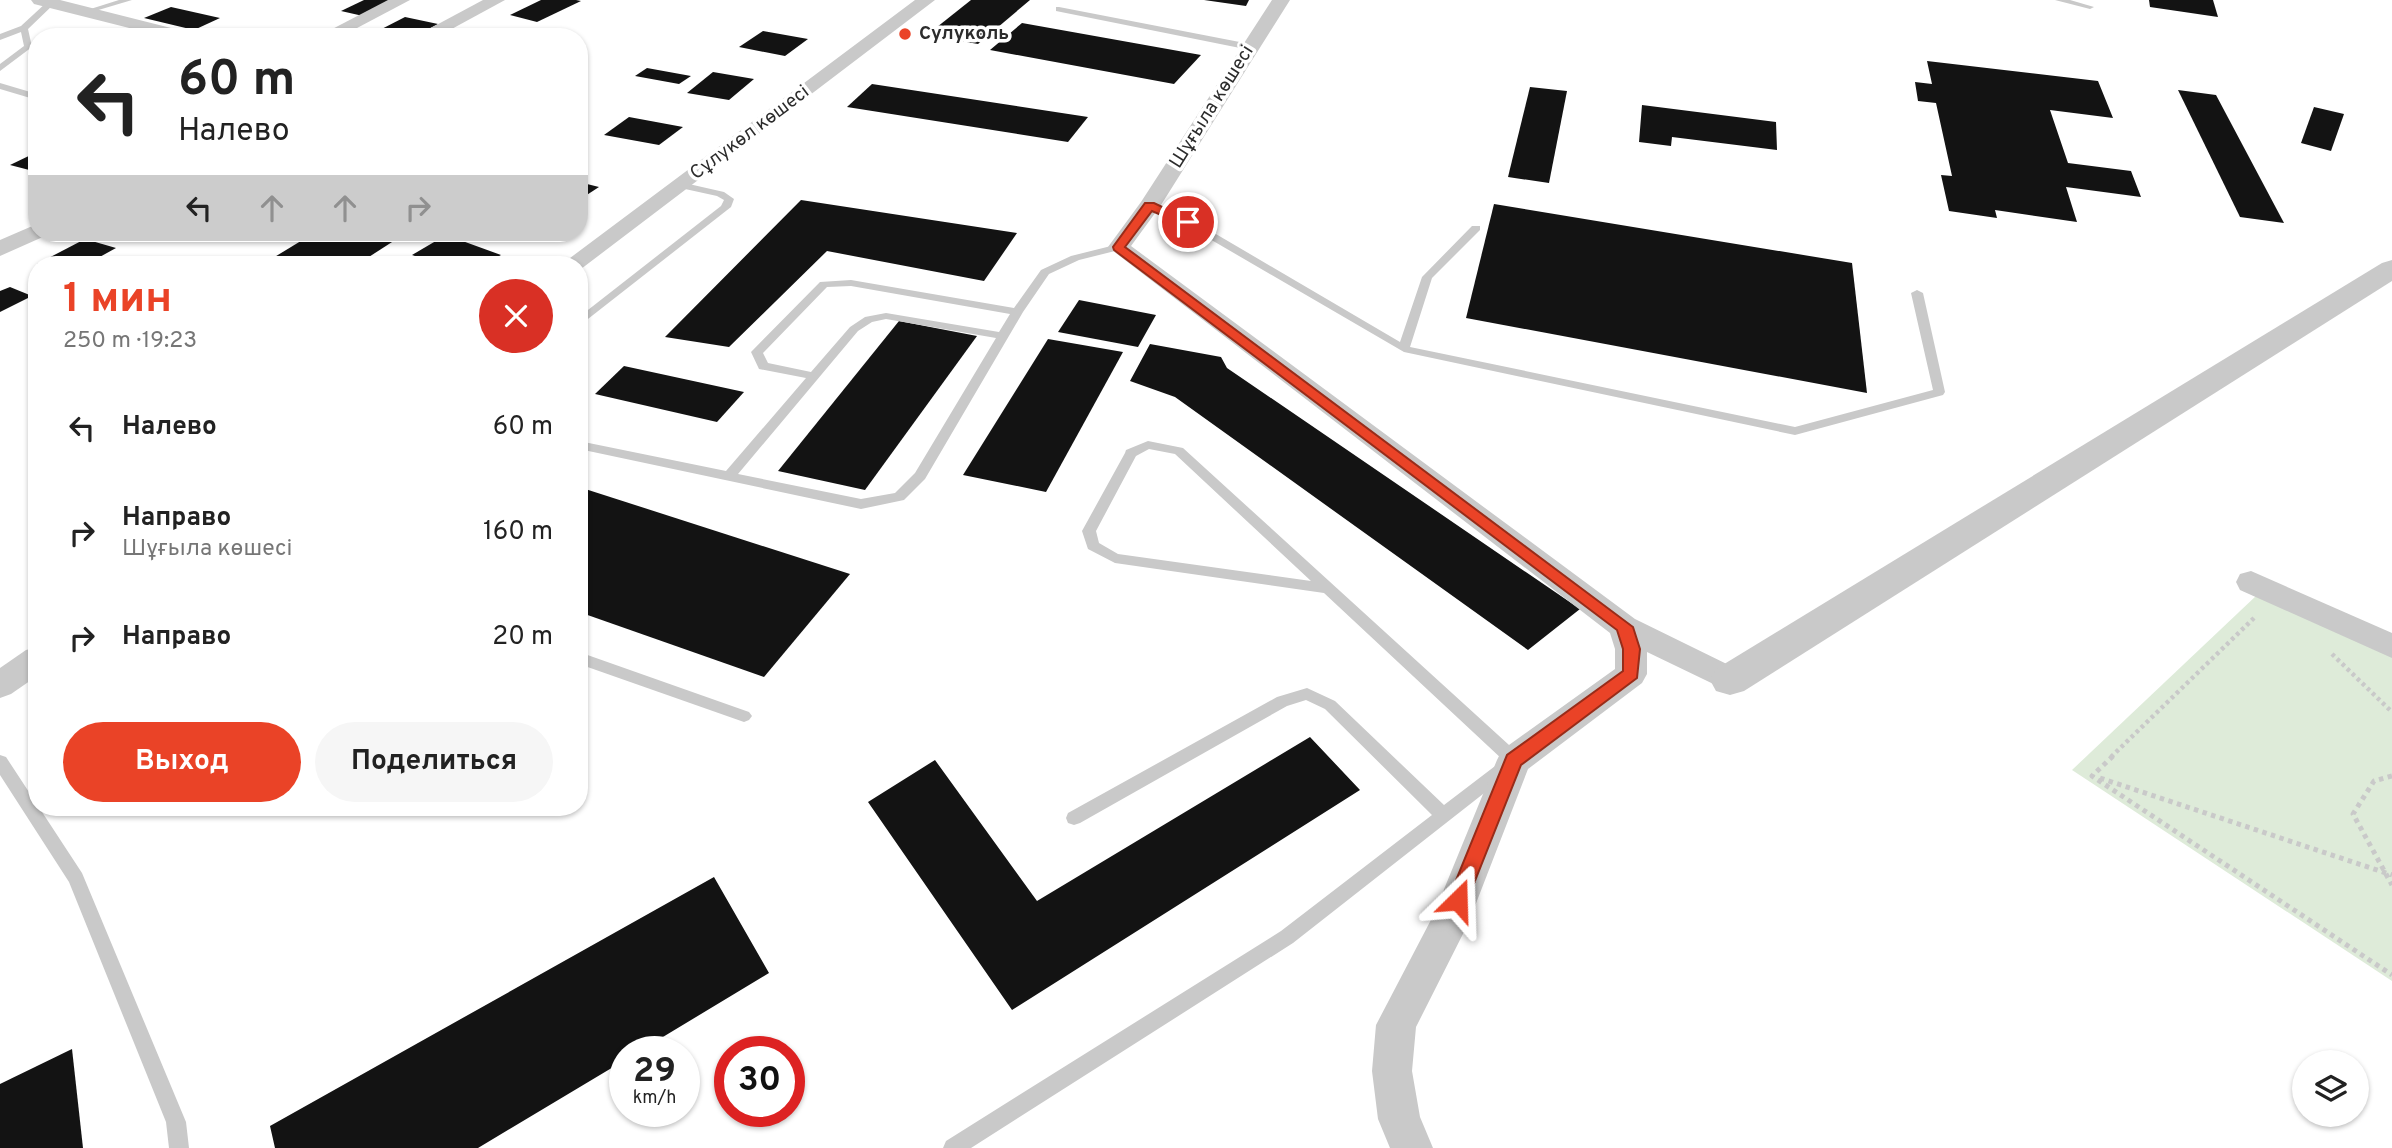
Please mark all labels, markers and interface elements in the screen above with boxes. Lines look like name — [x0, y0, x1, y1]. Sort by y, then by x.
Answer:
place label: Сулуколь — [919, 22, 1009, 46]
marker: Сулуколь — [897, 26, 913, 42]
street label: Шұғыла көшесі — [1165, 41, 1259, 173]
text: 60 m — [178, 51, 296, 113]
icon: left — [63, 56, 154, 147]
street label: Сұлукөл көшесі — [686, 80, 814, 186]
text: Налево — [178, 112, 290, 152]
icon: left — [180, 189, 218, 227]
icon: ahead — [253, 189, 291, 227]
icon: ahead — [326, 189, 364, 227]
icon: right — [399, 189, 437, 227]
pin — [1158, 192, 1218, 252]
icon: arrive — [1169, 203, 1207, 241]
text: 1 мин — [63, 274, 172, 327]
button: close — [479, 279, 553, 353]
text: 250 m · 19:23 — [63, 327, 197, 356]
icon: left — [63, 409, 101, 447]
text: Налево — [122, 411, 217, 444]
text: 60 m — [493, 411, 553, 444]
text: Направо — [122, 502, 231, 535]
icon: right — [63, 514, 101, 552]
text: 160 m — [483, 516, 553, 549]
text: Шұғыла көшесі — [122, 535, 292, 564]
icon: right — [63, 619, 101, 657]
text: Направо — [122, 621, 231, 654]
text: 20 m — [492, 621, 553, 654]
button: Выход — [63, 722, 301, 802]
button: Поделиться — [315, 722, 553, 802]
position arrow — [1421, 863, 1495, 937]
speed limit sign: 30 — [714, 1036, 805, 1127]
text: 29 — [633, 1050, 676, 1094]
map controls — [2292, 1050, 2369, 1127]
button: layers — [2292, 1050, 2369, 1127]
text: km/h — [633, 1087, 676, 1110]

